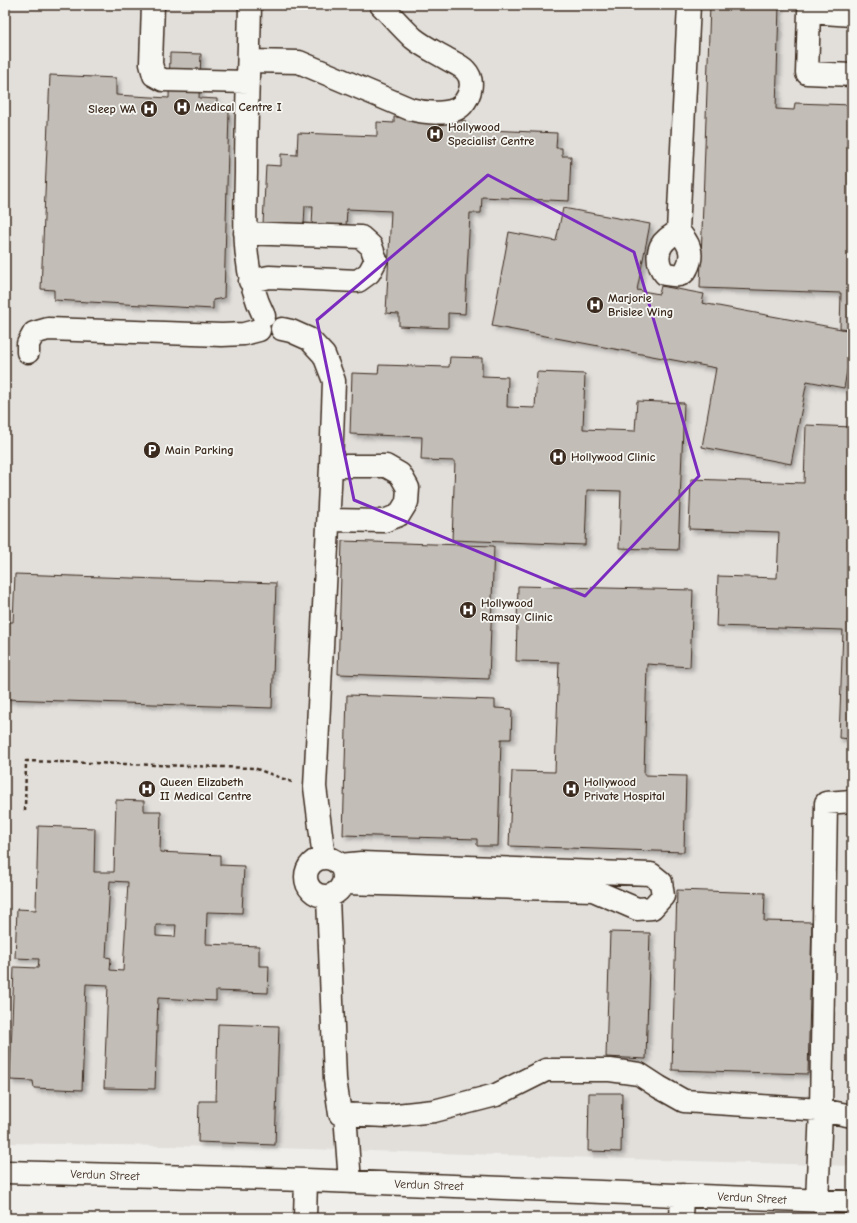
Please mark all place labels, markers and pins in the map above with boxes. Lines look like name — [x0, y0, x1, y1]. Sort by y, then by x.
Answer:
hospital icon: Medical Centre I — [172, 97, 192, 117]
hospital icon: Sleep WA — [139, 99, 159, 119]
place label: Medical Centre I — [195, 100, 282, 114]
place label: Sleep WA — [88, 102, 136, 116]
place label: Hollywood Specialist Centre — [448, 120, 534, 148]
hospital icon: Hollywood Specialist Centre — [425, 124, 445, 144]
place label: Marjorie Brislee Wing — [608, 291, 673, 319]
hospital icon: Marjorie Brislee Wing — [585, 295, 605, 315]
parking icon: Main Parking — [142, 440, 162, 460]
place label: Main Parking — [165, 443, 234, 457]
hospital icon: Hollywood Clinic — [548, 447, 568, 467]
place label: Hollywood Clinic — [571, 450, 656, 464]
place label: Hollywood Ramsay Clinic — [481, 596, 553, 624]
hospital icon: Hollywood Ramsay Clinic — [458, 600, 478, 620]
place label: Queen Elizabeth II Medical Centre — [160, 775, 252, 803]
place label: Hollywood Private Hospital — [584, 775, 665, 803]
hospital icon: Queen Elizabeth II Medical Centre — [137, 779, 157, 799]
hospital icon: Hollywood Private Hospital — [561, 779, 581, 799]

